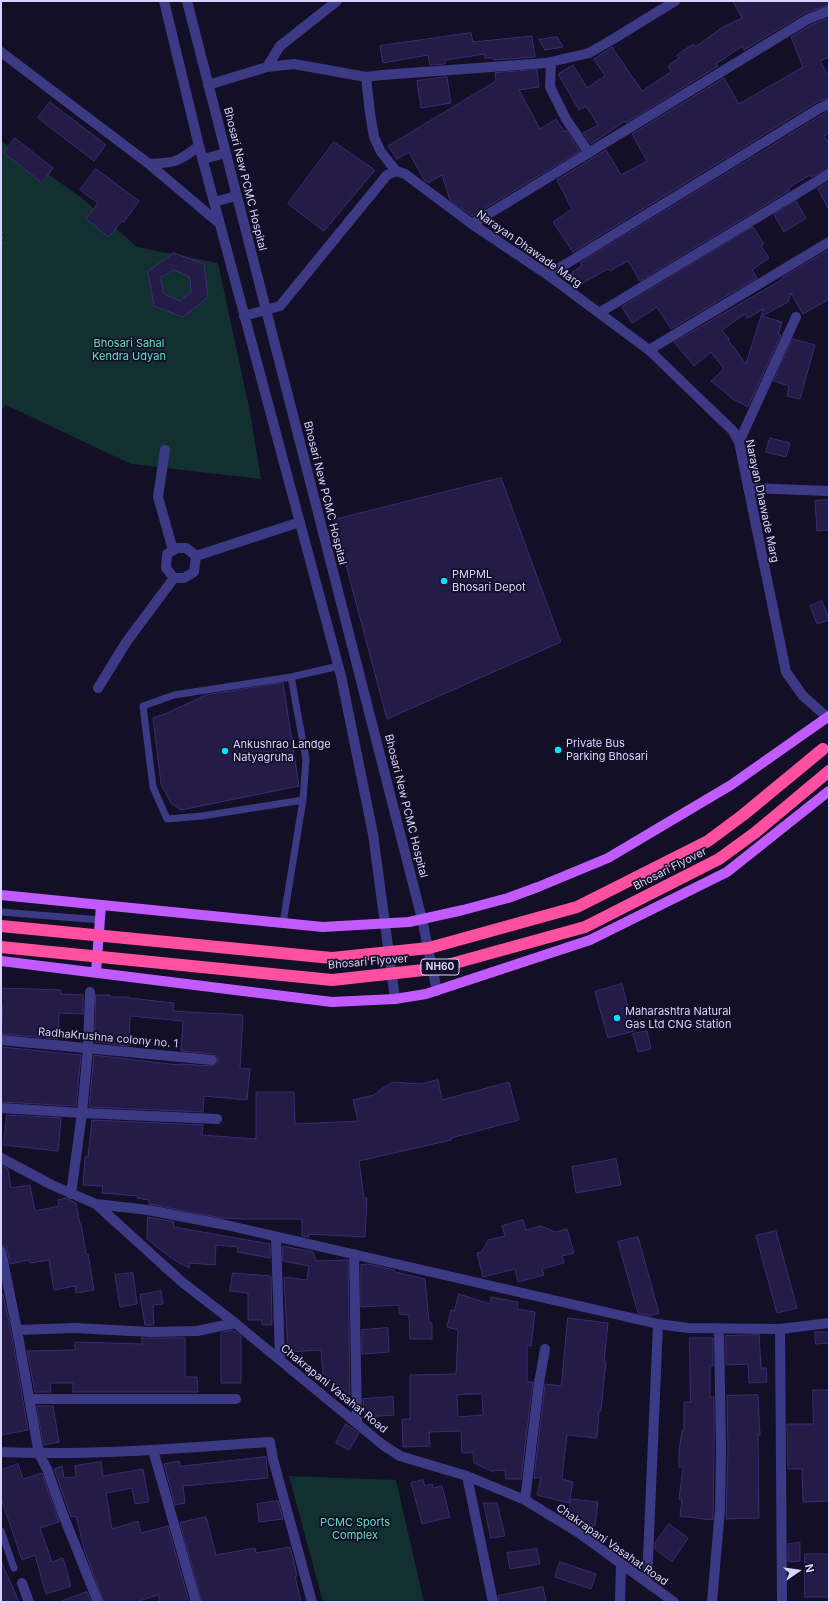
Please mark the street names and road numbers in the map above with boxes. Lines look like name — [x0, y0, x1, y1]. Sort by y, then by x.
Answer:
street label: Bhosari New PCMC Hospital — [221, 106, 269, 252]
street label: Narayan Dhawade Marg — [474, 208, 584, 290]
street label: Bhosari New PCMC Hospital — [301, 420, 349, 566]
street label: Narayan Dhawade Marg — [743, 438, 781, 564]
street label: Bhosari New PCMC Hospital — [382, 733, 430, 879]
street label: Bhosari Flyover — [631, 845, 709, 893]
street label: Bhosari Flyover — [327, 952, 409, 972]
road number: NH60 — [421, 959, 459, 975]
street label: RadhaKrushna colony no. 1 — [38, 1025, 178, 1051]
street label: Chakrapani Vasahat Road — [278, 1342, 390, 1436]
street label: Chakrapani Vasahat Road — [554, 1501, 670, 1589]

